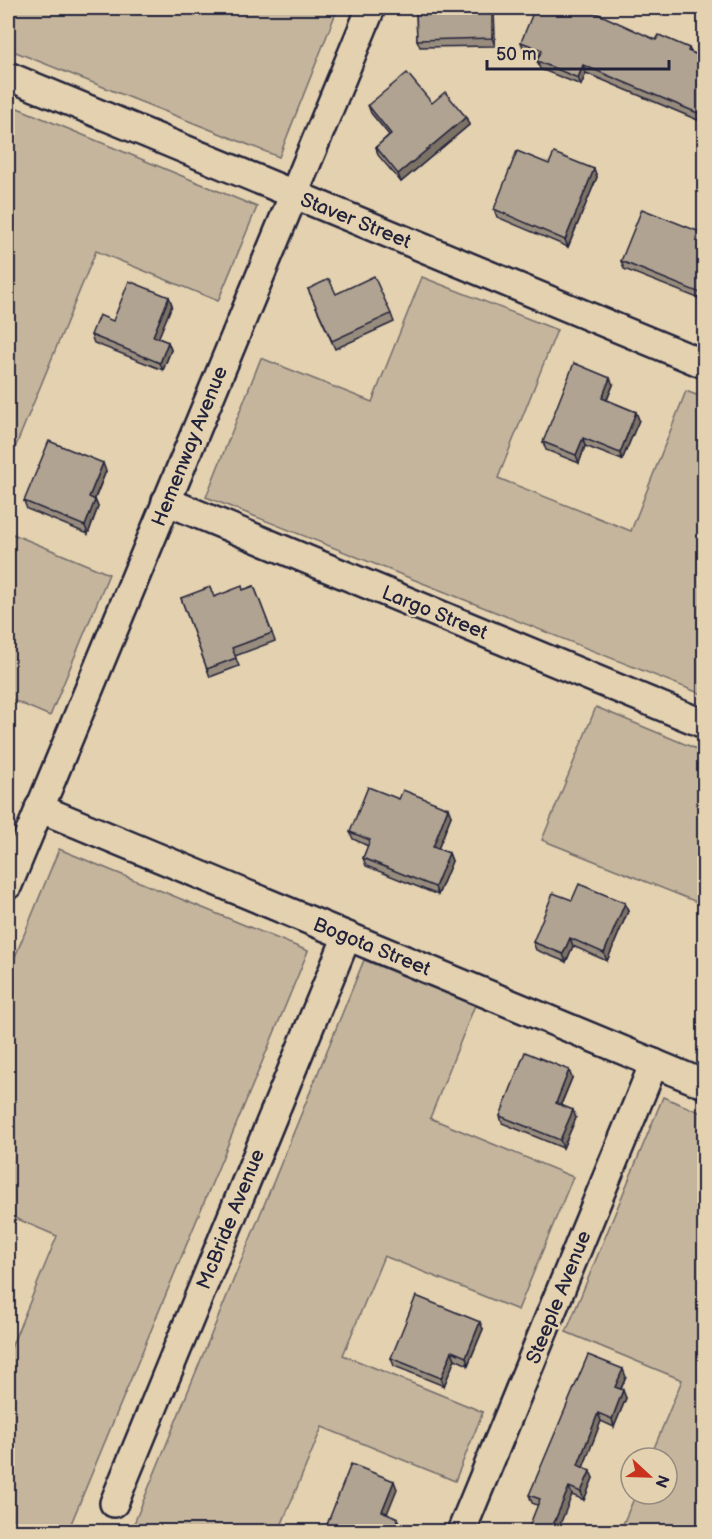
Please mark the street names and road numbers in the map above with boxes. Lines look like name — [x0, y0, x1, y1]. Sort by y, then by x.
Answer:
street label: Staver Street — [297, 188, 415, 254]
street label: Hemenway Avenue — [147, 363, 233, 530]
street label: Largo Street — [378, 581, 491, 645]
street label: Bogota Street — [309, 912, 434, 981]
street label: McBride Avenue — [192, 1146, 270, 1293]
street label: Steeple Avenue — [521, 1227, 597, 1368]

